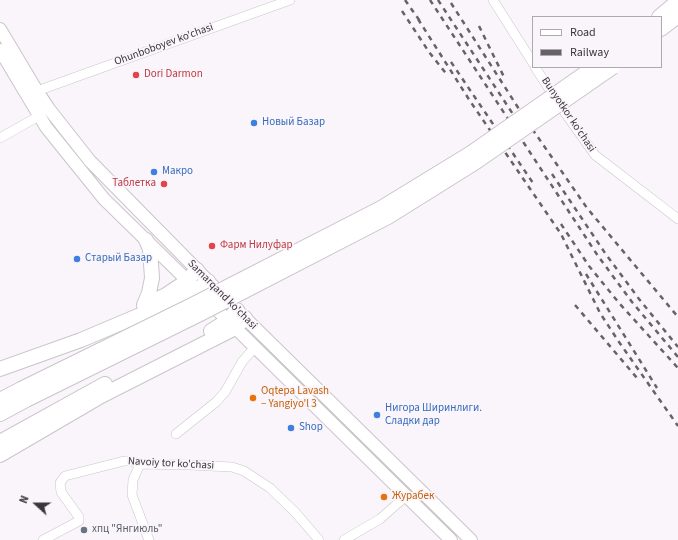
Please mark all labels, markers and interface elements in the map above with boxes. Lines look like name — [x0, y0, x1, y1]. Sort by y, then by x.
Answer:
legend — [532, 16, 662, 68]
street label: Ohunboboyev ko'chasi — [113, 21, 215, 69]
text: Road — [570, 24, 596, 41]
text: Railway — [570, 44, 609, 61]
place label: Dori Darmon — [144, 68, 203, 82]
marker: Dori Darmon — [131, 70, 141, 80]
street label: Bunyotkor ko'chasi — [538, 75, 598, 155]
place label: Новый Базар — [262, 116, 325, 130]
marker: Новый Базар — [249, 118, 259, 128]
place label: Макро — [162, 165, 193, 179]
marker: Макро — [149, 167, 159, 177]
place label: Таблетка — [112, 177, 156, 191]
marker: Таблетка — [159, 179, 169, 189]
place label: Фарм Нилуфар — [220, 239, 293, 253]
marker: Фарм Нилуфар — [207, 241, 217, 251]
place label: Cтарый Базар — [85, 252, 152, 266]
marker: Cтарый Базар — [72, 254, 82, 264]
street label: Samarqand ko'chasi — [184, 257, 260, 333]
place label: Oqtepa Lavash – Yangiyo'l 3 — [261, 385, 329, 411]
marker: Oqtepa Lavash – Yangiyo'l 3 — [248, 393, 258, 403]
place label: Нигора Ширинлиги. Сладки дар — [385, 402, 482, 428]
marker: Нигора Ширинлиги. Сладки дар — [372, 410, 382, 420]
place label: Shop — [299, 421, 323, 435]
marker: Shop — [286, 423, 296, 433]
street label: Navoiy tor ko'chasi — [127, 455, 215, 473]
north arrow — [16, 484, 56, 524]
place label: Журабек — [392, 490, 434, 504]
marker: Журабек — [379, 492, 389, 502]
text: N — [16, 493, 33, 506]
place label: хпц "Янгиюль" — [92, 523, 162, 537]
marker: хпц "Янгиюль" — [79, 525, 89, 535]

